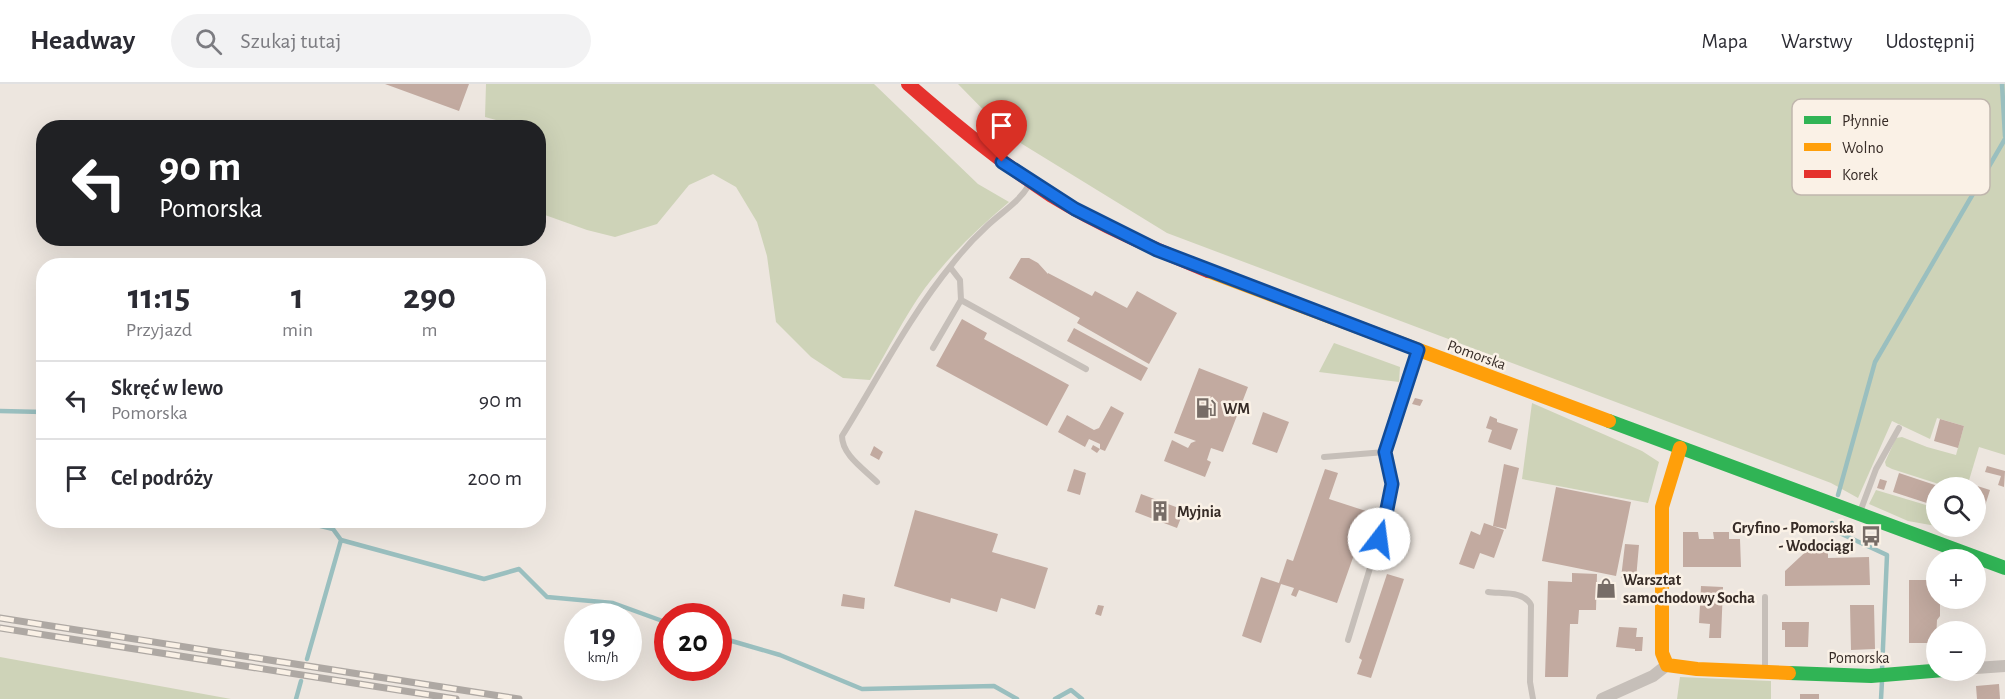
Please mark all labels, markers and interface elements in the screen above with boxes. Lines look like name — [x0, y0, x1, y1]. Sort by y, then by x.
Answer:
search box — [171, 14, 591, 68]
icon: search — [192, 25, 225, 58]
text: Headway — [30, 27, 135, 55]
text: Szukaj tutaj — [240, 30, 341, 52]
text: Mapa — [1702, 31, 1748, 52]
text: Warstwy — [1781, 31, 1852, 52]
text: Udostępnij — [1885, 31, 1975, 52]
legend — [1792, 99, 1990, 195]
pin — [976, 100, 1027, 162]
icon: arrive — [985, 109, 1018, 142]
text: Płynnie — [1842, 113, 1889, 130]
text: Wolno — [1842, 140, 1884, 156]
icon: left — [60, 144, 138, 222]
text: 90 m — [159, 146, 241, 188]
text: Korek — [1842, 167, 1879, 183]
text: Pomorska — [159, 195, 262, 222]
text: 11:15 — [128, 279, 190, 315]
text: 1 — [291, 279, 304, 315]
text: 290 — [403, 279, 456, 315]
text: Przyjazd — [126, 320, 192, 340]
text: min — [282, 320, 313, 340]
text: m — [422, 320, 438, 340]
street label: Pomorska — [1445, 337, 1508, 373]
text: Skręć w lewo — [111, 377, 223, 399]
icon: left — [60, 384, 93, 417]
text: 90 m — [479, 389, 522, 411]
fuel station icon: WM — [1194, 396, 1218, 420]
place label: WM — [1223, 401, 1250, 417]
text: Pomorska — [111, 403, 188, 423]
icon: arrive — [60, 462, 93, 495]
text: Cel podróży — [111, 467, 213, 489]
text: 200 m — [468, 467, 522, 489]
map controls — [1926, 477, 1986, 681]
button: search — [1926, 477, 1986, 537]
building icon: Myjnia — [1148, 499, 1172, 523]
place label: Myjnia — [1177, 504, 1222, 521]
position arrow — [1347, 507, 1411, 571]
place label: Gryfino - Pomorska - Wodociągi — [1732, 520, 1854, 554]
bus stop icon: Gryfino - Pomorska - Wodociągi — [1859, 524, 1883, 548]
button: + — [1926, 549, 1986, 609]
place label: Warsztat samochodowy Socha — [1623, 572, 1755, 607]
shop icon: Warsztat samochodowy Socha — [1594, 576, 1618, 600]
speed limit sign: 20 — [654, 603, 732, 681]
text: 19 — [590, 620, 616, 650]
button: − — [1926, 621, 1986, 681]
text: km/h — [588, 650, 618, 665]
street label: Pomorska — [1828, 650, 1890, 666]

